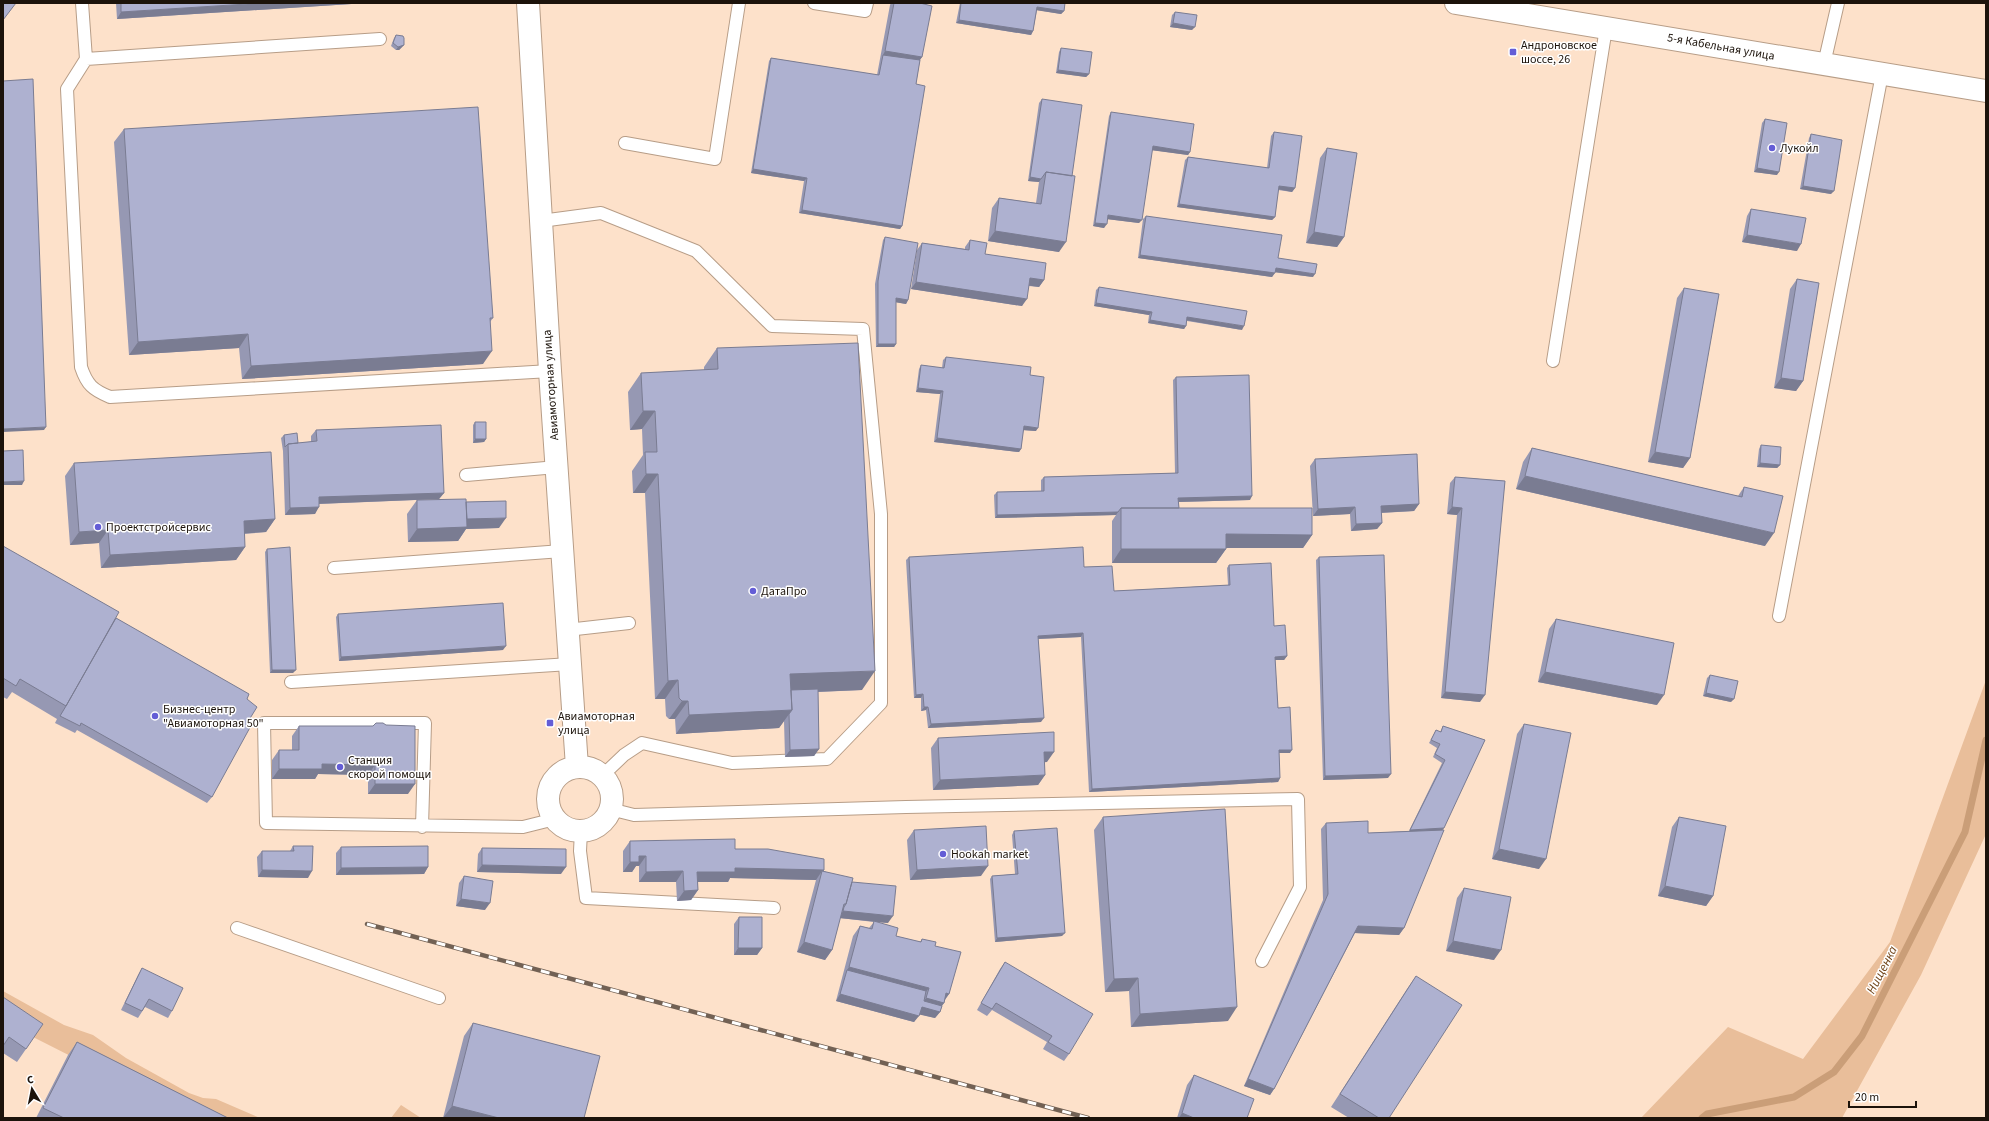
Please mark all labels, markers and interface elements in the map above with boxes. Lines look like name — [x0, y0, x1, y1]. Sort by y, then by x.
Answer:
street label: 5-я Кабельная улица — [1666, 29, 1776, 65]
place label: Андроновское шоссе, 26 — [1521, 37, 1597, 68]
marker: Андроновское шоссе, 26 — [1508, 47, 1518, 57]
place label: Лукойл — [1780, 140, 1819, 157]
marker: Лукойл — [1767, 143, 1777, 153]
street label: Авиамоторная улица — [539, 329, 563, 441]
place label: Проектстройсервис — [106, 519, 211, 536]
marker: Проектстройсервис — [93, 522, 103, 532]
place label: ДатаПро — [761, 583, 807, 600]
marker: ДатаПро — [748, 586, 758, 596]
place label: Бизнес-центр "Авиамоторная 50" — [163, 701, 264, 732]
place label: Авиамоторная улица — [558, 708, 635, 739]
marker: Бизнес-центр "Авиамоторная 50" — [150, 711, 160, 721]
marker: Авиамоторная улица — [545, 718, 555, 728]
place label: Станция скорой помощи — [348, 752, 431, 783]
marker: Станция скорой помощи — [335, 762, 345, 772]
place label: Hookah market — [951, 846, 1028, 863]
marker: Hookah market — [938, 849, 948, 859]
water label: Нищенка — [1862, 943, 1902, 997]
north arrow — [12, 1069, 52, 1109]
text: С — [26, 1072, 35, 1088]
scale bar — [1849, 1083, 1916, 1109]
text: 20 m — [1855, 1089, 1879, 1106]

